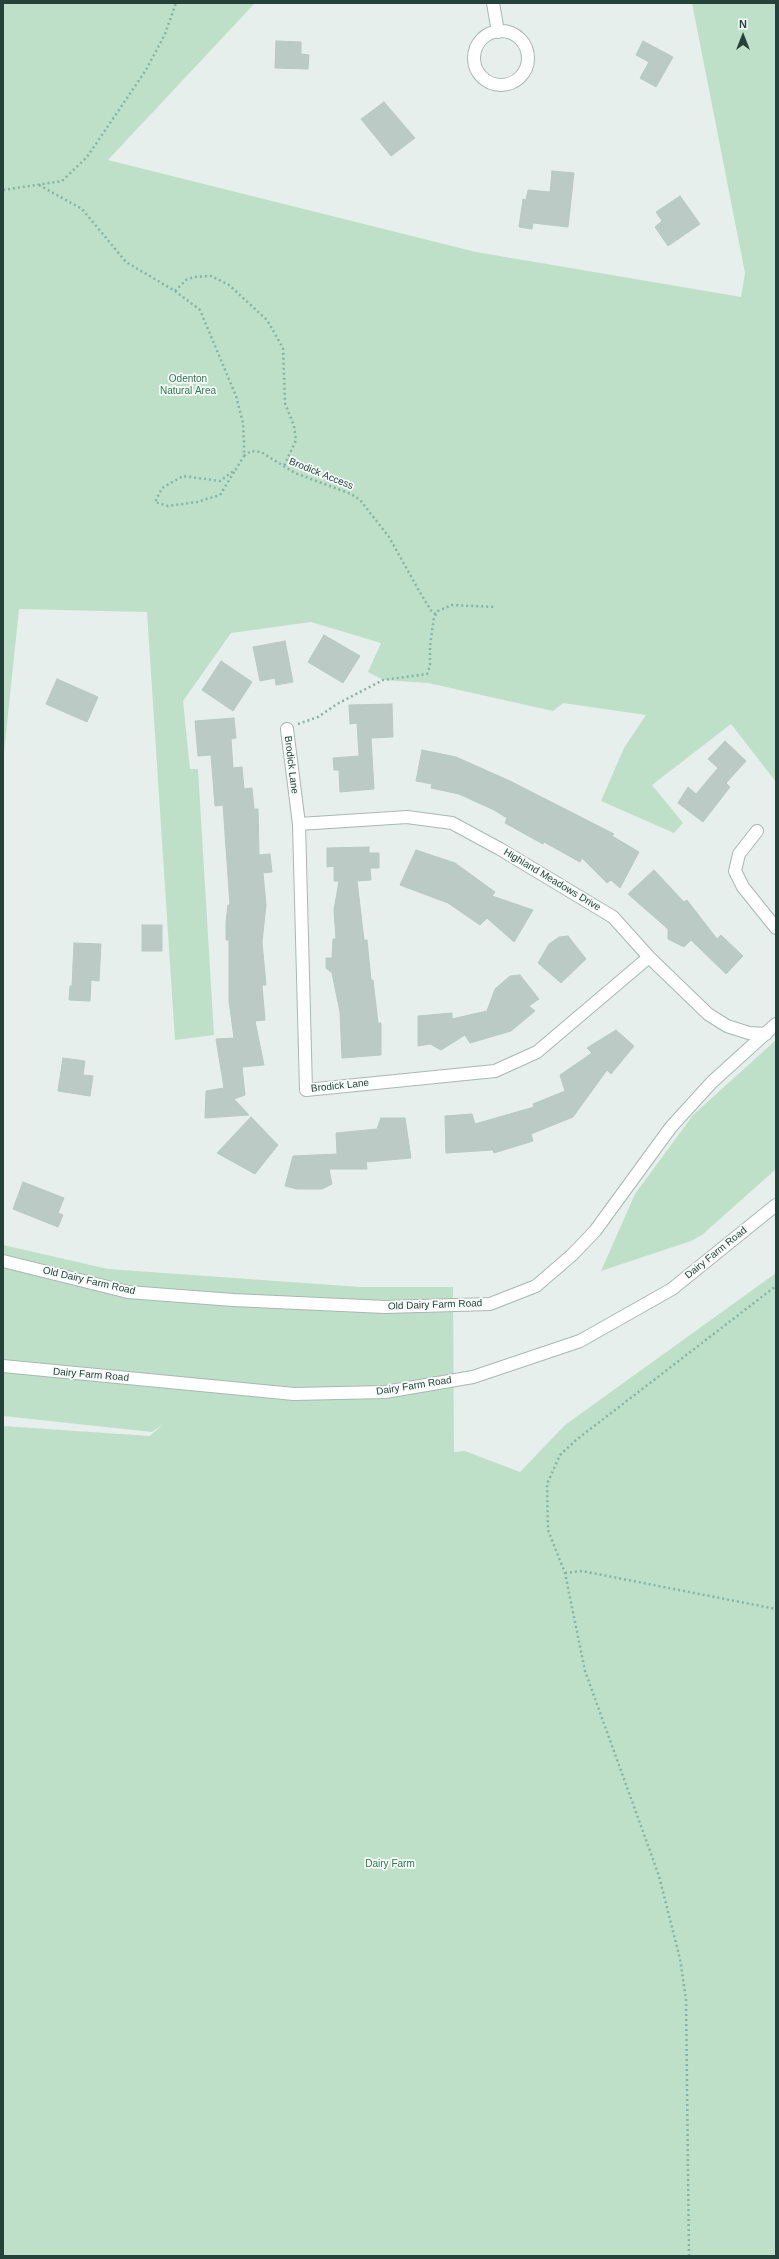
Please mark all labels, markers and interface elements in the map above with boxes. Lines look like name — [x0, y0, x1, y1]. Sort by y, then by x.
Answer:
north arrow — [723, 16, 763, 56]
text: N — [739, 18, 747, 30]
park label: Odenton Natural Area — [160, 373, 216, 396]
street label: Brodick Access — [287, 456, 355, 492]
street label: Brodick Lane — [281, 735, 301, 795]
street label: Highland Meadows Drive — [501, 846, 603, 914]
street label: Brodick Lane — [310, 1077, 370, 1095]
street label: Dairy Farm Road — [683, 1224, 749, 1282]
street label: Old Dairy Farm Road — [42, 1265, 136, 1297]
street label: Old Dairy Farm Road — [388, 1297, 482, 1313]
street label: Dairy Farm Road — [53, 1366, 129, 1384]
street label: Dairy Farm Road — [375, 1374, 453, 1398]
park label: Dairy Farm — [365, 1858, 415, 1870]

